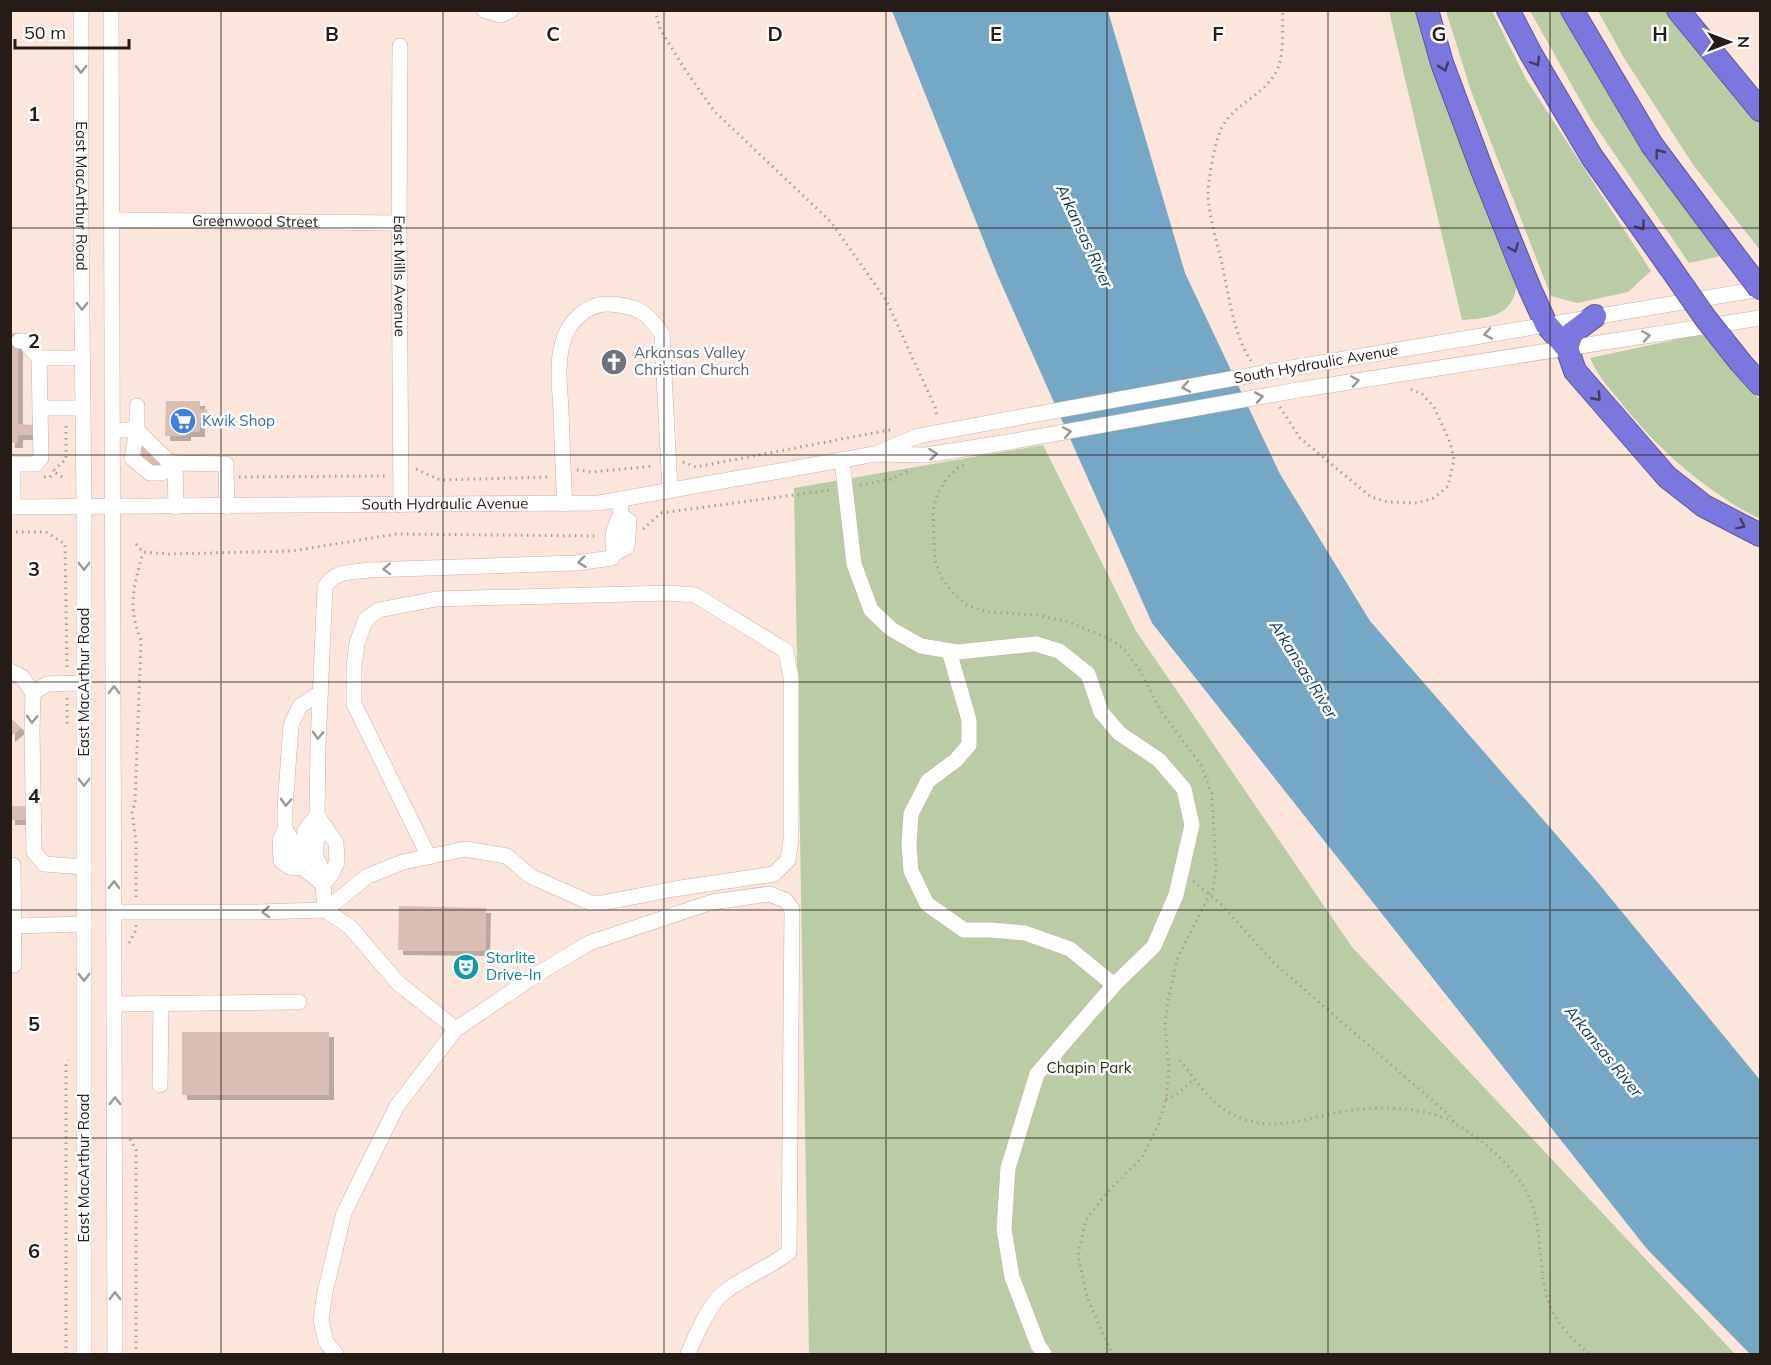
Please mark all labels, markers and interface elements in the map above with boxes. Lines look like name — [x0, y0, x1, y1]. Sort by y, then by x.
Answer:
scale bar — [15, 12, 129, 50]
north arrow — [1699, 12, 1759, 72]
text: 50 m — [24, 21, 66, 44]
text: B — [325, 21, 339, 46]
text: C — [546, 21, 560, 46]
text: D — [767, 21, 783, 46]
text: E — [990, 21, 1002, 46]
text: F — [1212, 21, 1224, 46]
text: G — [1432, 21, 1446, 46]
text: H — [1652, 21, 1668, 46]
text: N — [1734, 36, 1754, 48]
one-way arrow — [1528, 56, 1540, 66]
one-way arrow — [1436, 61, 1449, 72]
one-way arrow — [75, 64, 87, 73]
text: 1 — [28, 101, 40, 126]
street label: East MacArthur Road — [72, 121, 92, 271]
one-way arrow — [1655, 149, 1666, 160]
water label: Arkansas River — [1052, 180, 1118, 292]
street label: Greenwood Street — [192, 211, 318, 231]
street label: East Mills Avenue — [390, 215, 410, 337]
one-way arrow — [1634, 219, 1645, 230]
one-way arrow — [1507, 242, 1519, 253]
one-way arrow — [75, 301, 88, 310]
one-way arrow — [1483, 327, 1493, 340]
text: 2 — [28, 328, 40, 353]
one-way arrow — [1640, 330, 1650, 343]
street label: South Hydraulic Avenue — [1232, 340, 1400, 387]
place label: Arkansas Valley Christian Church — [634, 343, 749, 379]
church icon: Arkansas Valley Christian Church — [599, 347, 629, 377]
one-way arrow — [1351, 376, 1360, 388]
one-way arrow — [1181, 380, 1191, 393]
one-way arrow — [1590, 390, 1601, 401]
one-way arrow — [1253, 391, 1263, 404]
supermarket icon: Kwik Shop — [168, 406, 198, 436]
place label: Kwik Shop — [202, 411, 275, 430]
one-way arrow — [1061, 426, 1071, 439]
one-way arrow — [928, 448, 938, 461]
street label: South Hydraulic Avenue — [362, 493, 528, 514]
one-way arrow — [1735, 518, 1746, 529]
one-way arrow — [577, 555, 586, 568]
text: 3 — [28, 556, 40, 581]
one-way arrow — [78, 561, 90, 570]
one-way arrow — [382, 563, 391, 576]
street label: East MacArthur Road — [74, 607, 93, 757]
water label: Arkansas River — [1265, 615, 1343, 723]
one-way arrow — [108, 686, 120, 695]
one-way arrow — [26, 714, 38, 723]
one-way arrow — [312, 730, 325, 739]
one-way arrow — [78, 777, 90, 786]
text: 4 — [28, 783, 40, 808]
one-way arrow — [279, 797, 292, 806]
one-way arrow — [108, 881, 120, 890]
one-way arrow — [262, 906, 271, 918]
place label: Starlite Drive-In — [486, 948, 542, 984]
theatre icon: Starlite Drive-In — [451, 952, 481, 982]
one-way arrow — [78, 972, 90, 981]
water label: Arkansas River — [1560, 1000, 1648, 1102]
text: 5 — [28, 1011, 40, 1036]
park label: Chapin Park — [1047, 1058, 1132, 1077]
street label: East MacArthur Road — [74, 1093, 93, 1243]
one-way arrow — [109, 1097, 121, 1106]
text: 6 — [28, 1238, 40, 1263]
one-way arrow — [109, 1292, 121, 1301]

